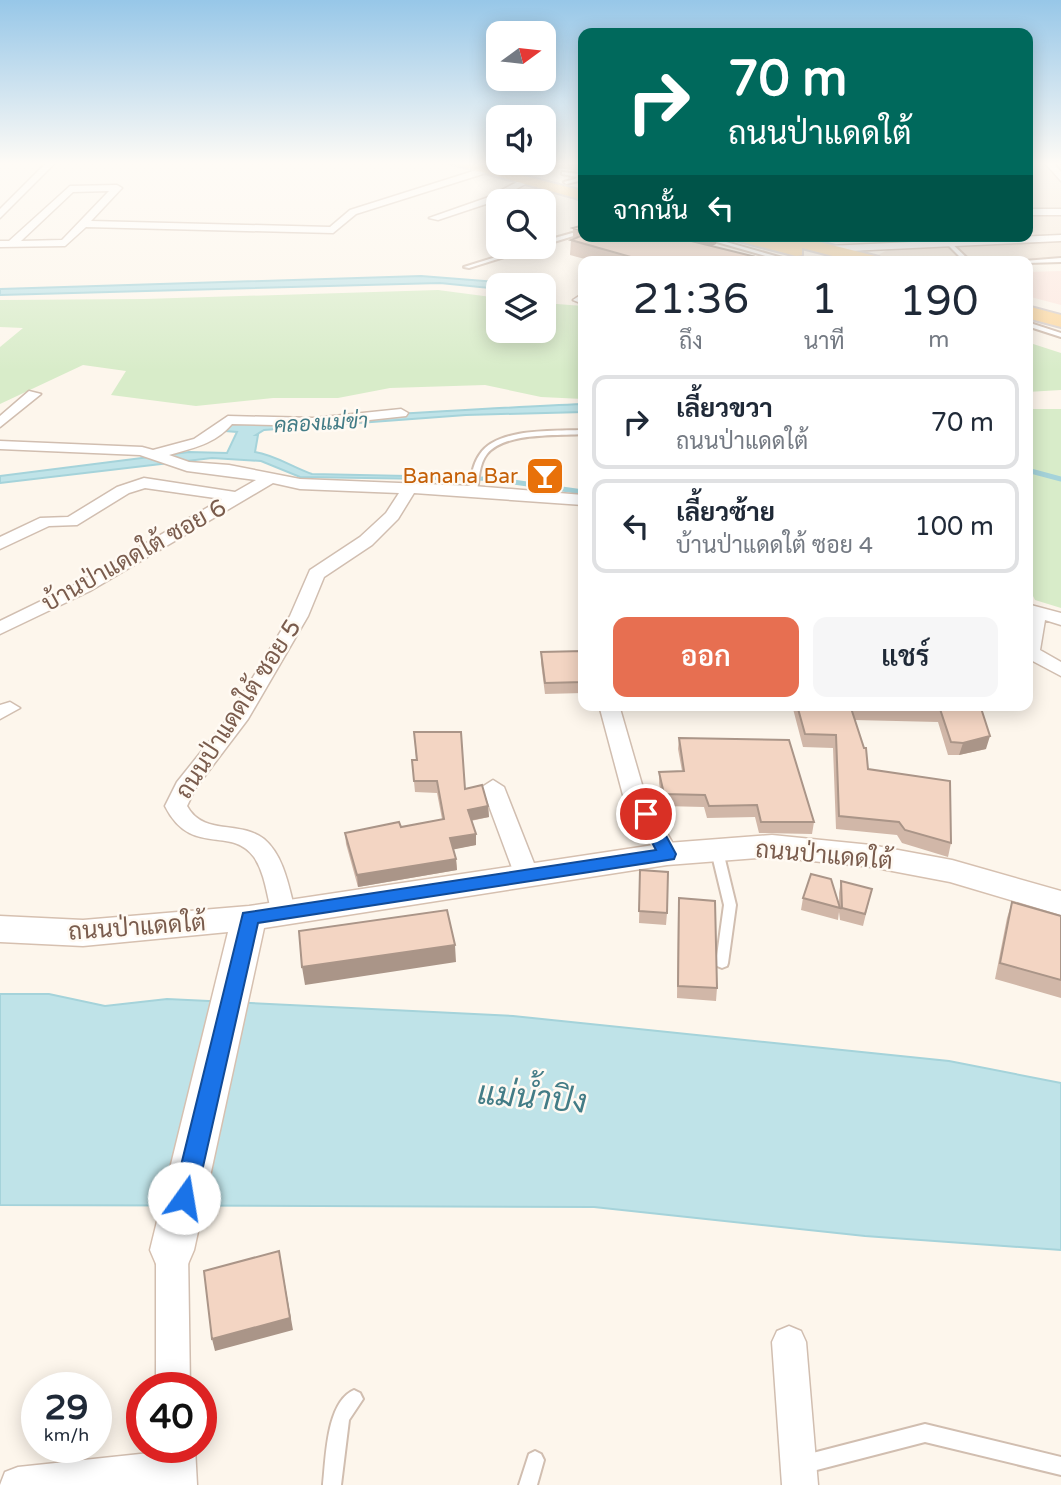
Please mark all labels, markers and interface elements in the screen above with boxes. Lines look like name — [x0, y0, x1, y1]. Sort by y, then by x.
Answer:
north arrow — [486, 21, 556, 91]
map controls — [486, 21, 556, 343]
text: 70 m — [728, 50, 847, 109]
icon: right — [613, 56, 704, 147]
button: sound — [486, 105, 556, 175]
text: ถนนป่าแดดใต้ — [728, 115, 912, 153]
button: search — [486, 189, 556, 259]
icon: left — [702, 189, 740, 227]
text: จากนั้น — [613, 195, 688, 226]
button: layers — [486, 273, 556, 343]
text: 21:36 — [633, 274, 749, 325]
text: 1 — [811, 274, 837, 325]
text: 190 — [899, 276, 978, 327]
text: m — [928, 326, 949, 354]
text: ถึง — [679, 328, 703, 356]
text: นาที — [804, 328, 845, 356]
text: เลี้ยวขวา — [676, 393, 773, 424]
icon: right — [617, 403, 655, 441]
text: 70 m — [931, 407, 994, 438]
water label: คลองแม่ข่า — [273, 409, 369, 438]
text: ถนนป่าแดดใต้ — [676, 428, 808, 456]
bar icon: Banana Bar — [524, 455, 566, 497]
place label: Banana Bar — [403, 464, 518, 489]
street label: บ้านป่าแดดใต้ ซอย 6 — [36, 491, 231, 618]
text: เลี้ยวซ้าย — [676, 497, 775, 528]
icon: left — [617, 507, 655, 545]
text: 100 m — [914, 511, 994, 542]
text: บ้านป่าแดดใต้ ซอย 4 — [676, 532, 873, 560]
street label: ถนนป่าแดดใต้ ซอย 5 — [168, 613, 307, 804]
button: ออก — [613, 617, 799, 697]
button: แชร์ — [813, 617, 998, 697]
pin — [616, 784, 676, 844]
icon: arrive — [627, 795, 665, 833]
street label: ถนนป่าแดดใต้ — [754, 833, 895, 876]
street label: ถนนป่าแดดใต้ — [67, 906, 208, 947]
water label: แม่น้ำปิง — [476, 1063, 589, 1122]
position arrow — [147, 1161, 221, 1235]
speed limit sign: 40 — [126, 1372, 217, 1463]
text: 29 — [45, 1387, 88, 1429]
text: km/h — [44, 1424, 89, 1446]

